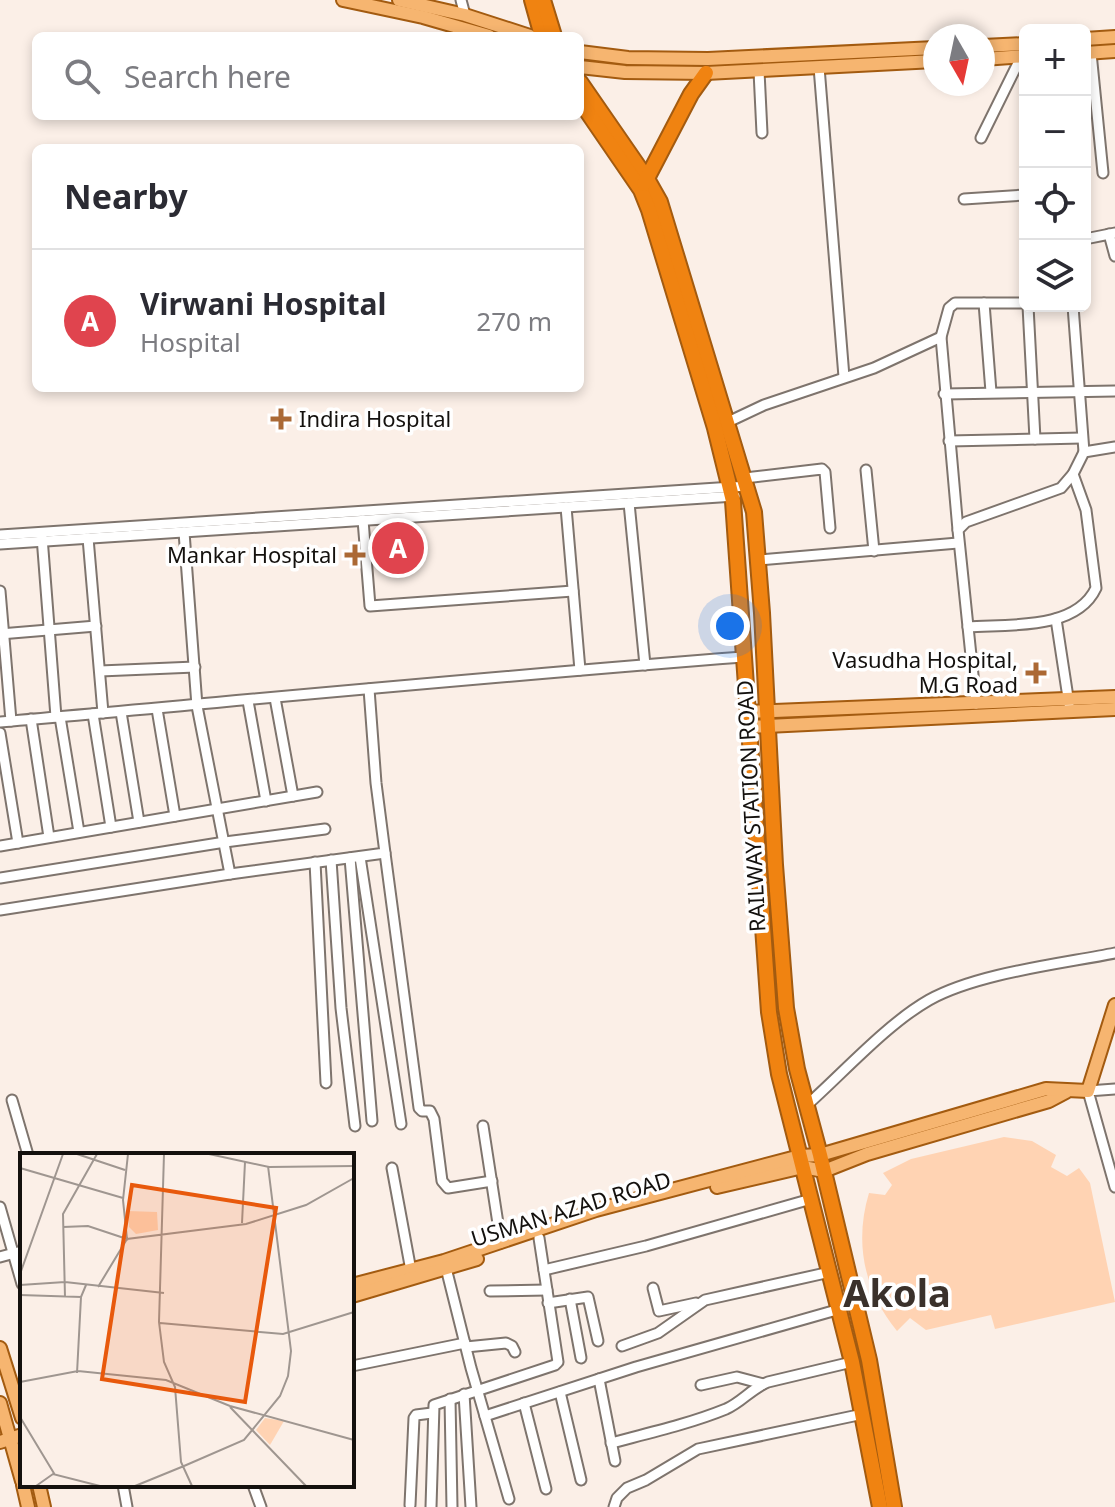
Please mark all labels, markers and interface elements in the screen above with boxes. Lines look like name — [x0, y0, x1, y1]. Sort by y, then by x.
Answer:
north arrow — [923, 24, 995, 96]
map controls — [1019, 24, 1091, 312]
button: + — [1019, 24, 1091, 96]
search box — [32, 32, 584, 120]
icon: search — [60, 54, 104, 98]
text: Search here — [124, 56, 291, 97]
button: − — [1019, 96, 1091, 168]
button: locate — [1019, 168, 1091, 240]
text: Nearby — [64, 173, 188, 219]
button: layers — [1019, 240, 1091, 312]
text: Virwani Hospital — [140, 283, 386, 324]
text: A — [81, 303, 99, 339]
text: 270 m — [476, 303, 552, 339]
text: Hospital — [140, 324, 241, 360]
place label: Indira Hospital — [299, 403, 451, 433]
marker: Indira Hospital — [270, 408, 292, 430]
pin: A — [372, 518, 424, 578]
place label: Mankar Hospital — [167, 539, 337, 569]
marker: Mankar Hospital — [344, 544, 366, 566]
your location — [710, 606, 750, 646]
place label: Vasudha Hospital, M.G Road — [832, 644, 1018, 699]
marker: Vasudha Hospital, M.G Road — [1025, 662, 1047, 684]
street label: RAILWAY STATION ROAD — [728, 679, 772, 933]
inset map — [20, 1153, 354, 1487]
street label: USMAN AZAD ROAD — [467, 1163, 674, 1253]
district label: Akola — [843, 1266, 951, 1318]

